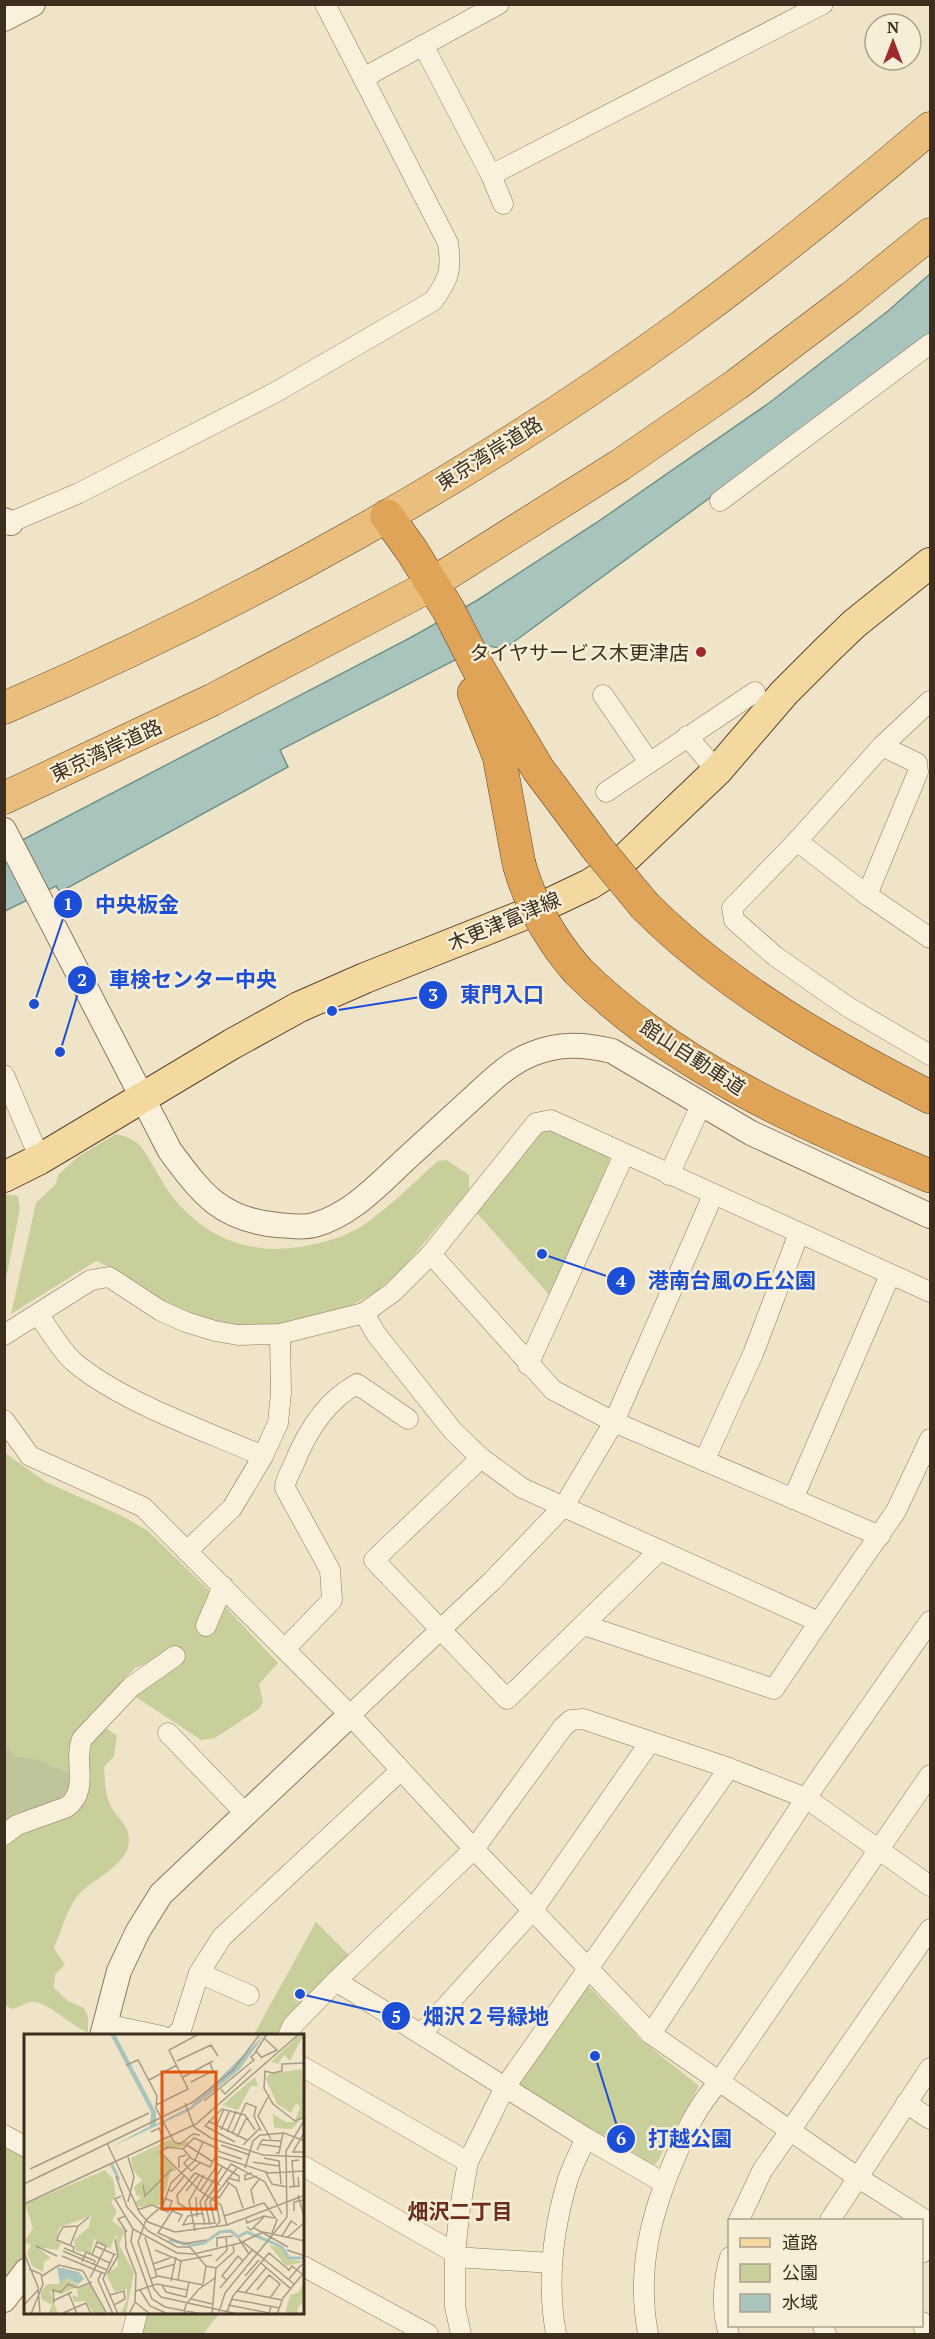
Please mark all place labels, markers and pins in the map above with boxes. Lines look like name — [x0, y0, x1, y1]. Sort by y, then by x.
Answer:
place label: タイヤサービス木更津店 — [470, 639, 689, 666]
marker: タイヤサービス木更津店 — [694, 645, 708, 659]
callout: 中央板金 — [53, 885, 191, 924]
callout: 車検センター中央 — [67, 960, 289, 999]
callout: 東門入口 — [418, 976, 556, 1015]
callout: 港南台風の丘公園 — [606, 1262, 828, 1301]
callout: 畑沢２号緑地 — [381, 1997, 561, 2036]
callout: 打越公園 — [606, 2119, 744, 2158]

